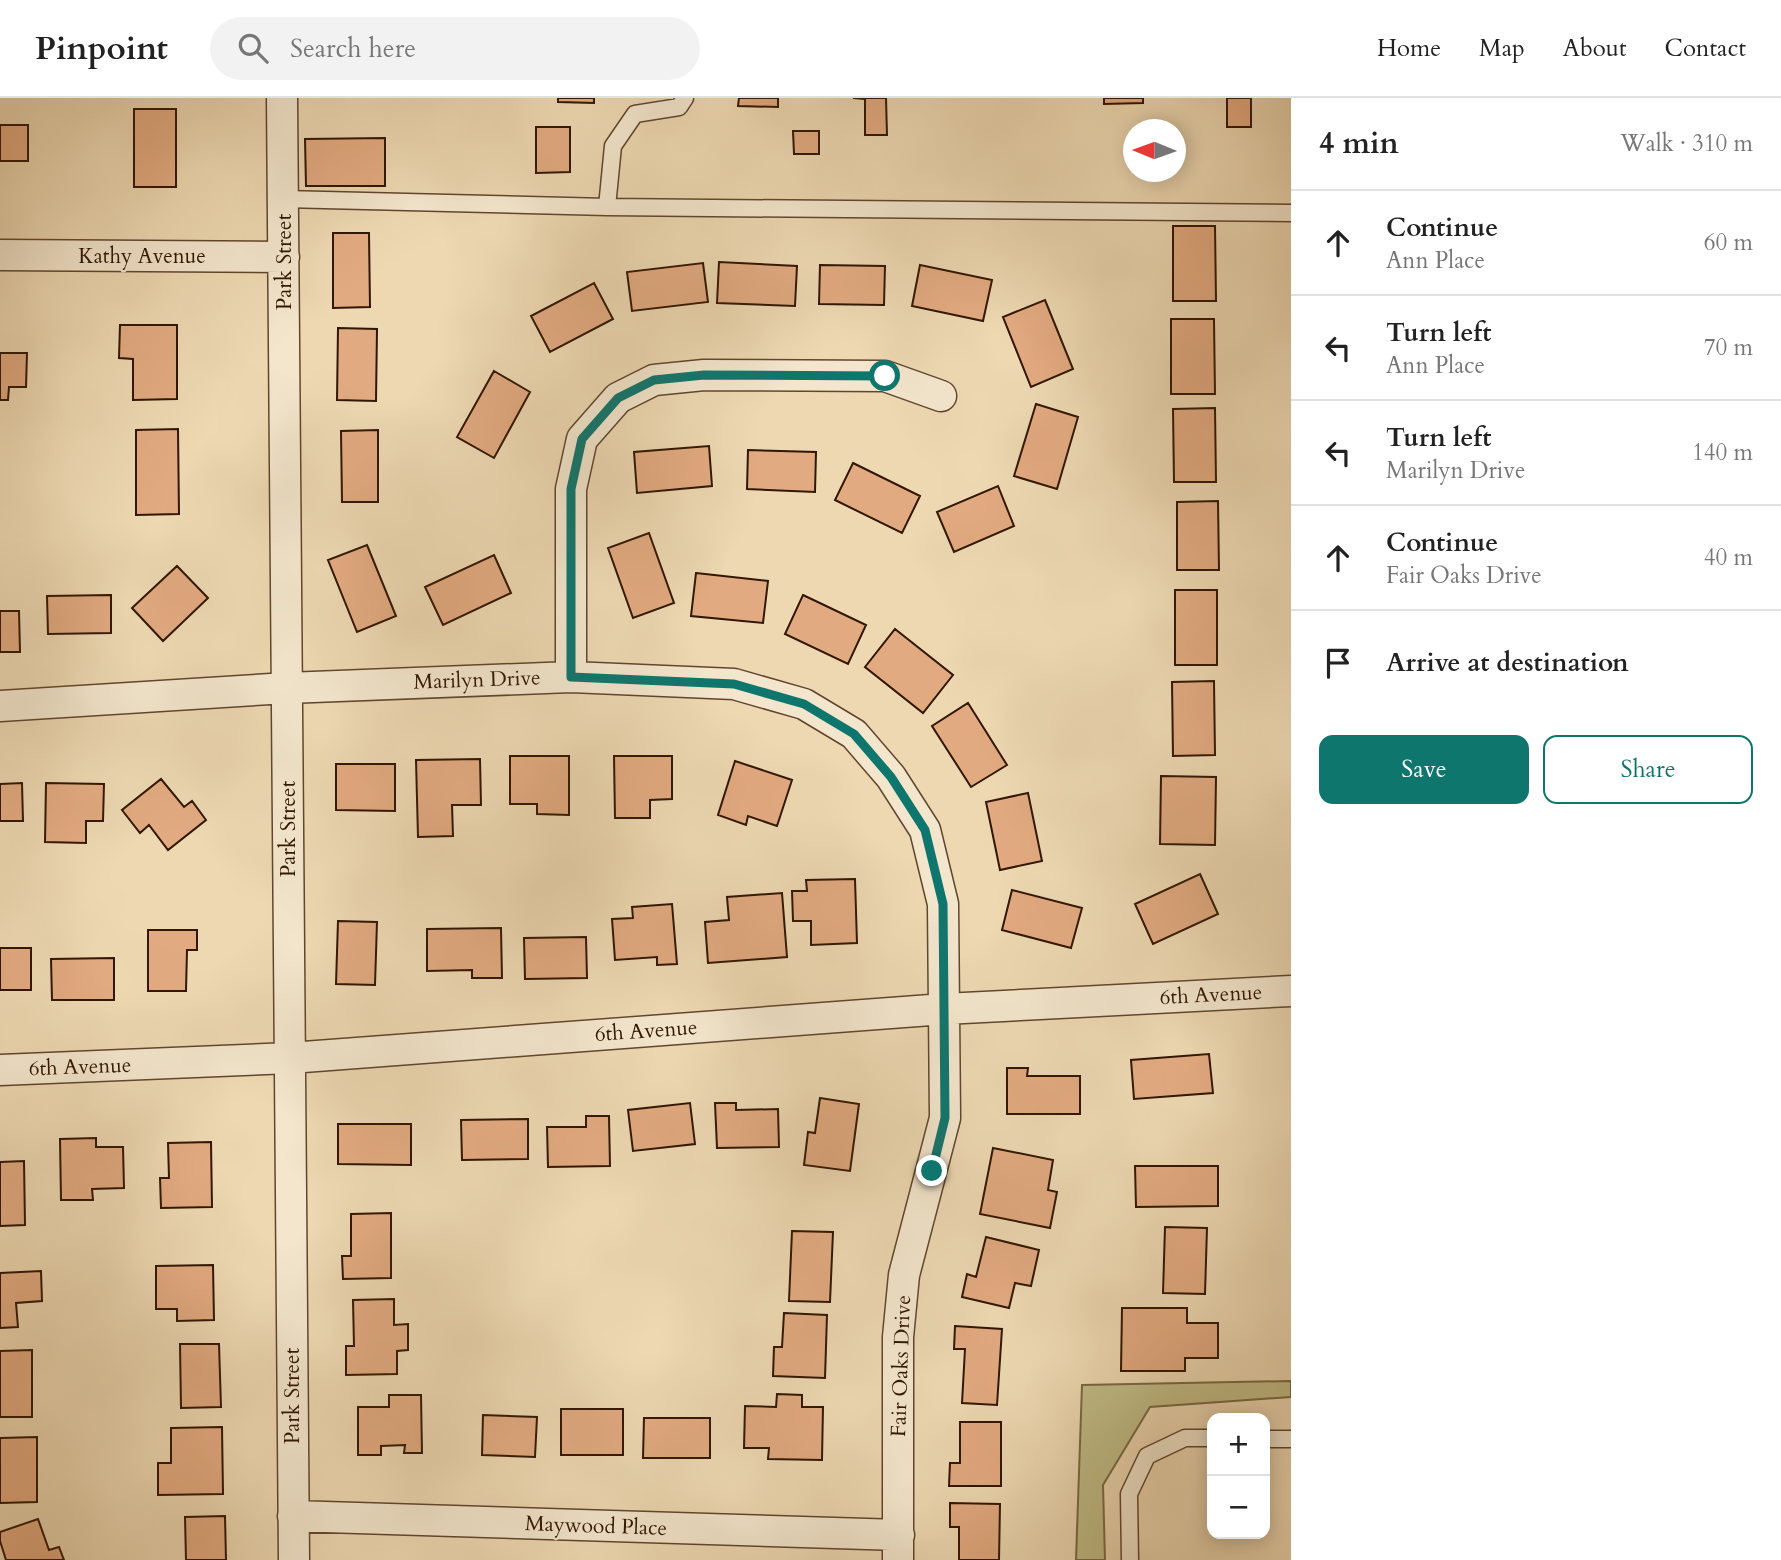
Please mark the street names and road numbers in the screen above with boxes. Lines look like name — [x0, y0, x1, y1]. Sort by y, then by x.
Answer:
street label: Park Street — [270, 213, 299, 310]
street label: Kathy Avenue — [78, 242, 206, 271]
street label: Marilyn Drive — [413, 663, 541, 697]
street label: Park Street — [274, 780, 303, 877]
street label: 6th Avenue — [1159, 978, 1263, 1012]
street label: 6th Avenue — [594, 1013, 698, 1049]
street label: 6th Avenue — [28, 1051, 132, 1083]
street label: Fair Oaks Drive — [884, 1294, 918, 1438]
street label: Park Street — [278, 1347, 307, 1444]
street label: Maywood Place — [524, 1509, 668, 1543]

